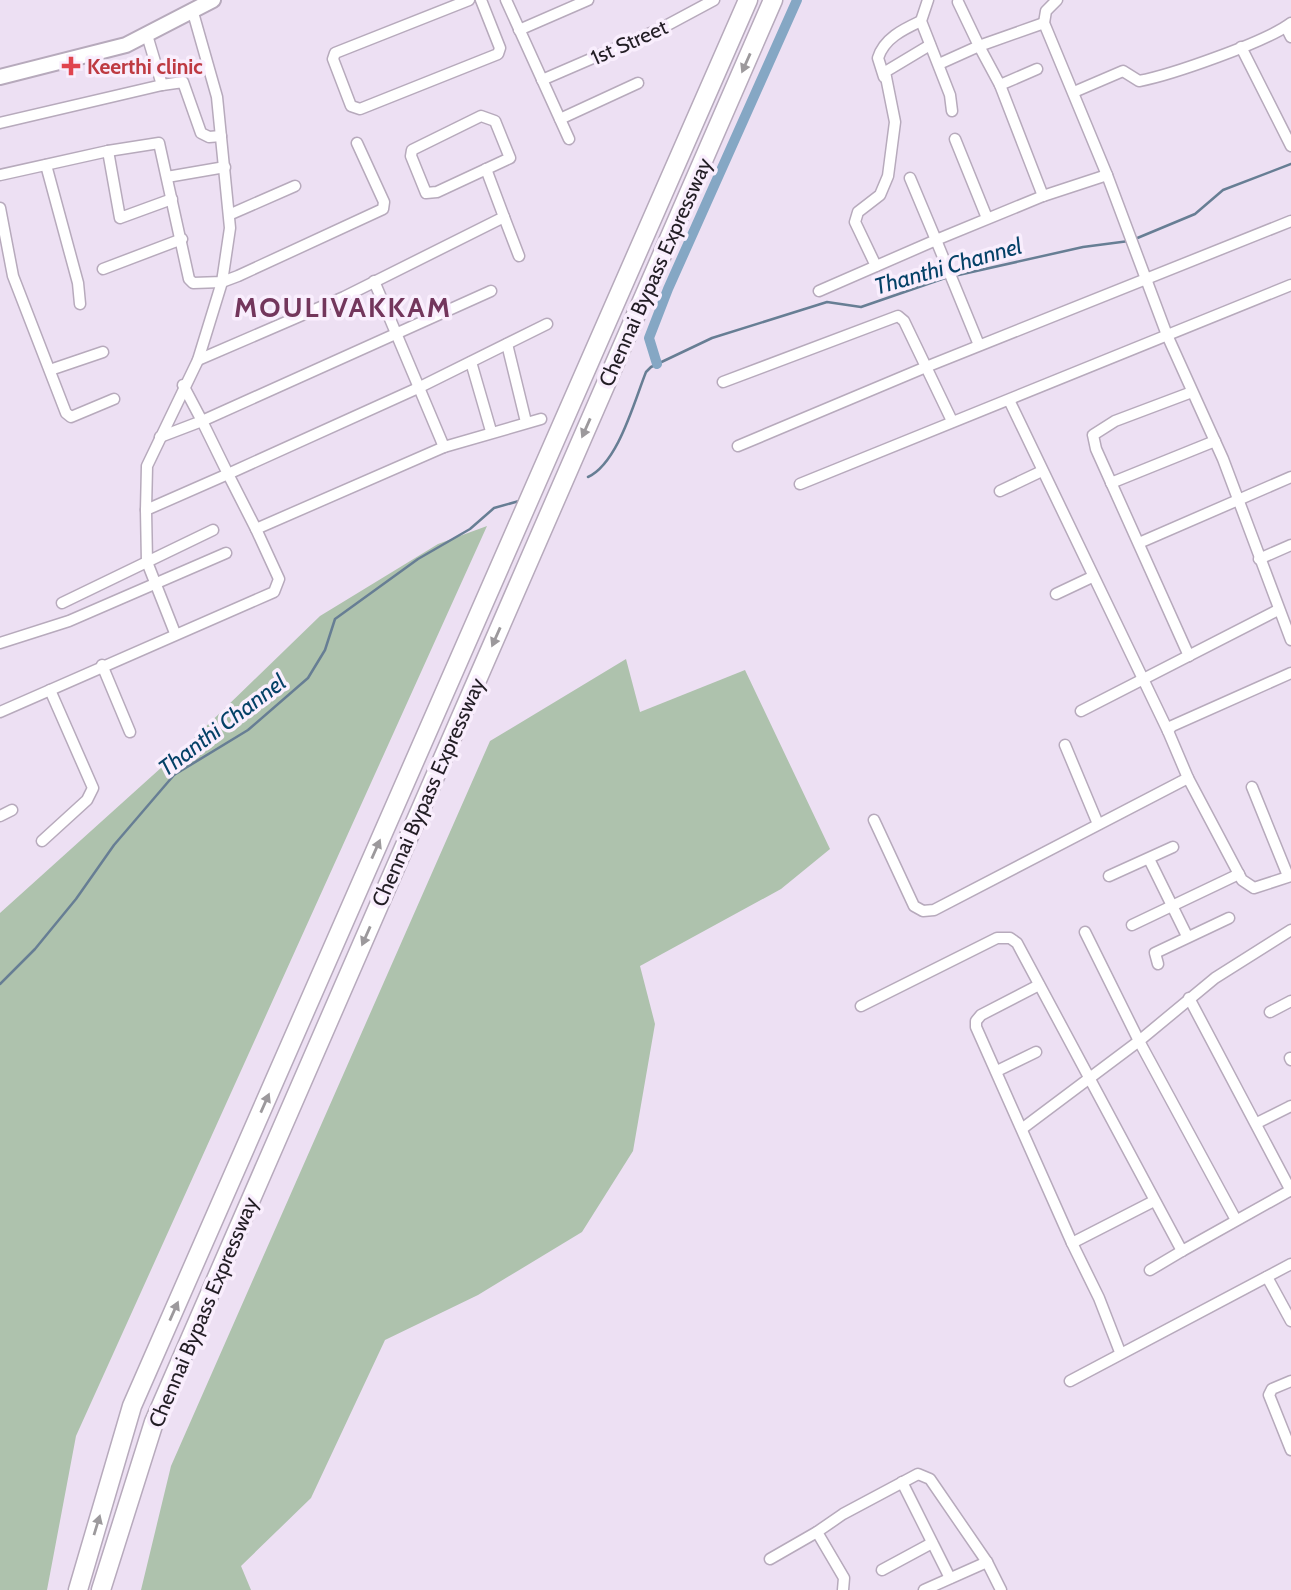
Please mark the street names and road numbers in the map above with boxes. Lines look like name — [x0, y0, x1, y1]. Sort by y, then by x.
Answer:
street label: 1st Street — [587, 14, 671, 70]
street label: Chennai Bypass Expressway — [593, 153, 717, 390]
street label: Chennai Bypass Expressway — [366, 673, 490, 910]
street label: Chennai Bypass Expressway — [143, 1193, 263, 1431]

